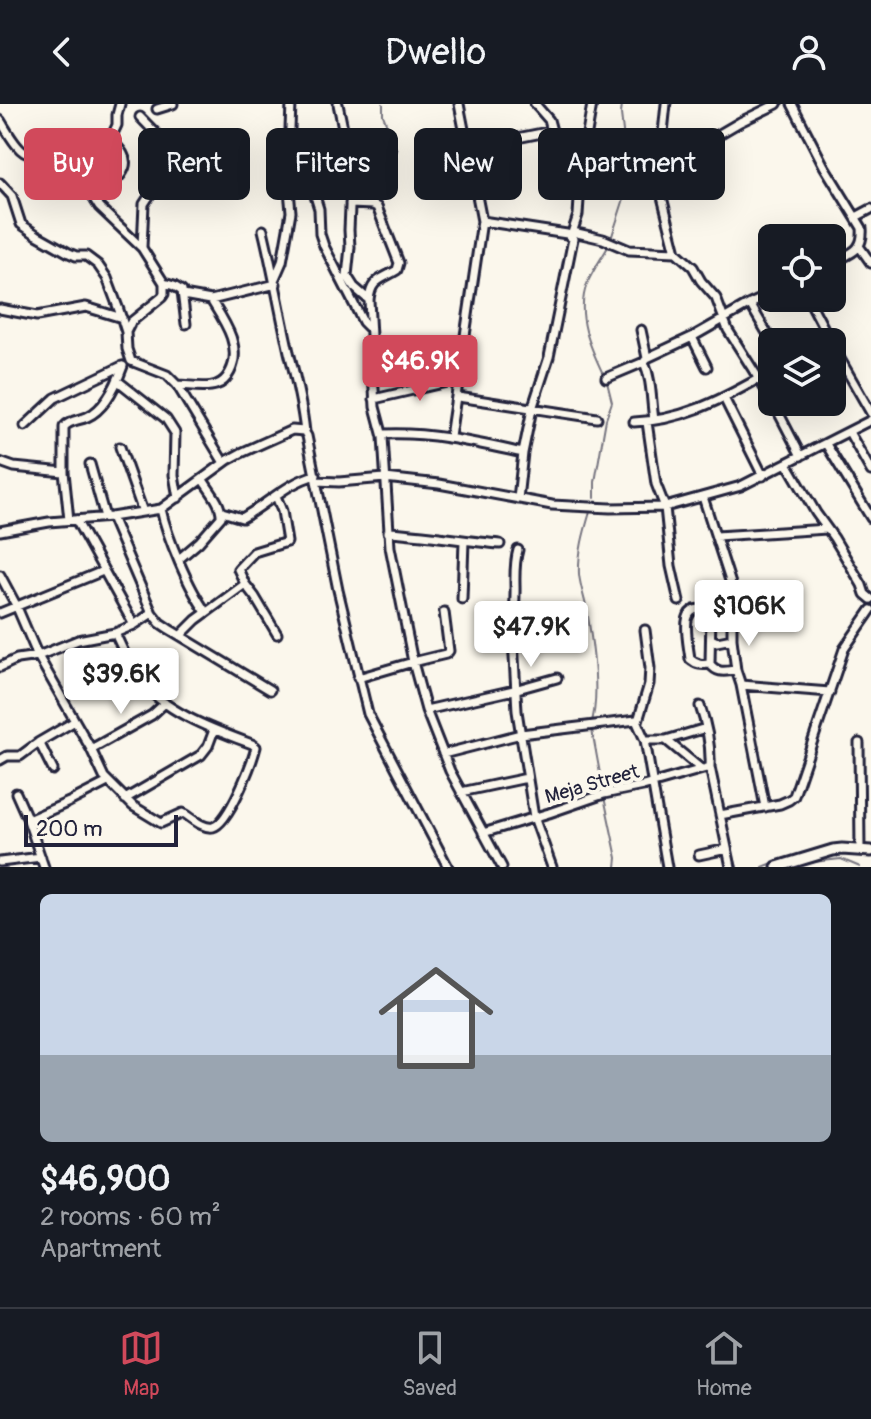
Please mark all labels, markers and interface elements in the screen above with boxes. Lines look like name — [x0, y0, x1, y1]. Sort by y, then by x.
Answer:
icon: back — [40, 30, 84, 74]
text: Dwello — [385, 30, 486, 75]
icon: person — [787, 30, 831, 74]
chip: Buy — [24, 128, 122, 200]
chip: Rent — [138, 128, 250, 200]
chip: Filters — [266, 128, 398, 200]
chip: New — [414, 128, 522, 200]
chip: Apartment — [538, 128, 725, 200]
map controls — [758, 224, 846, 416]
button: locate — [758, 224, 846, 312]
button: layers — [758, 328, 846, 416]
pin: $46.9K — [355, 335, 485, 403]
text: $46.9K — [380, 345, 460, 377]
pin: $106K — [693, 580, 805, 648]
text: $106K — [713, 590, 785, 622]
pin: $47.9K — [466, 601, 596, 669]
text: $47.9K — [492, 611, 570, 643]
pin: $39.6K — [56, 648, 186, 716]
text: $39.6K — [82, 658, 160, 690]
street label: Meja Street — [542, 758, 643, 809]
scale bar — [24, 811, 178, 847]
text: 200 m — [36, 815, 103, 843]
icon: home — [364, 946, 508, 1090]
text: $46,900 — [40, 1158, 171, 1201]
text: 2 rooms · 60 m² — [40, 1201, 221, 1233]
text: Apartment — [40, 1233, 161, 1265]
tab: Map — [119, 1326, 163, 1402]
tab: Saved — [402, 1326, 457, 1402]
tab: Home — [696, 1326, 751, 1402]

